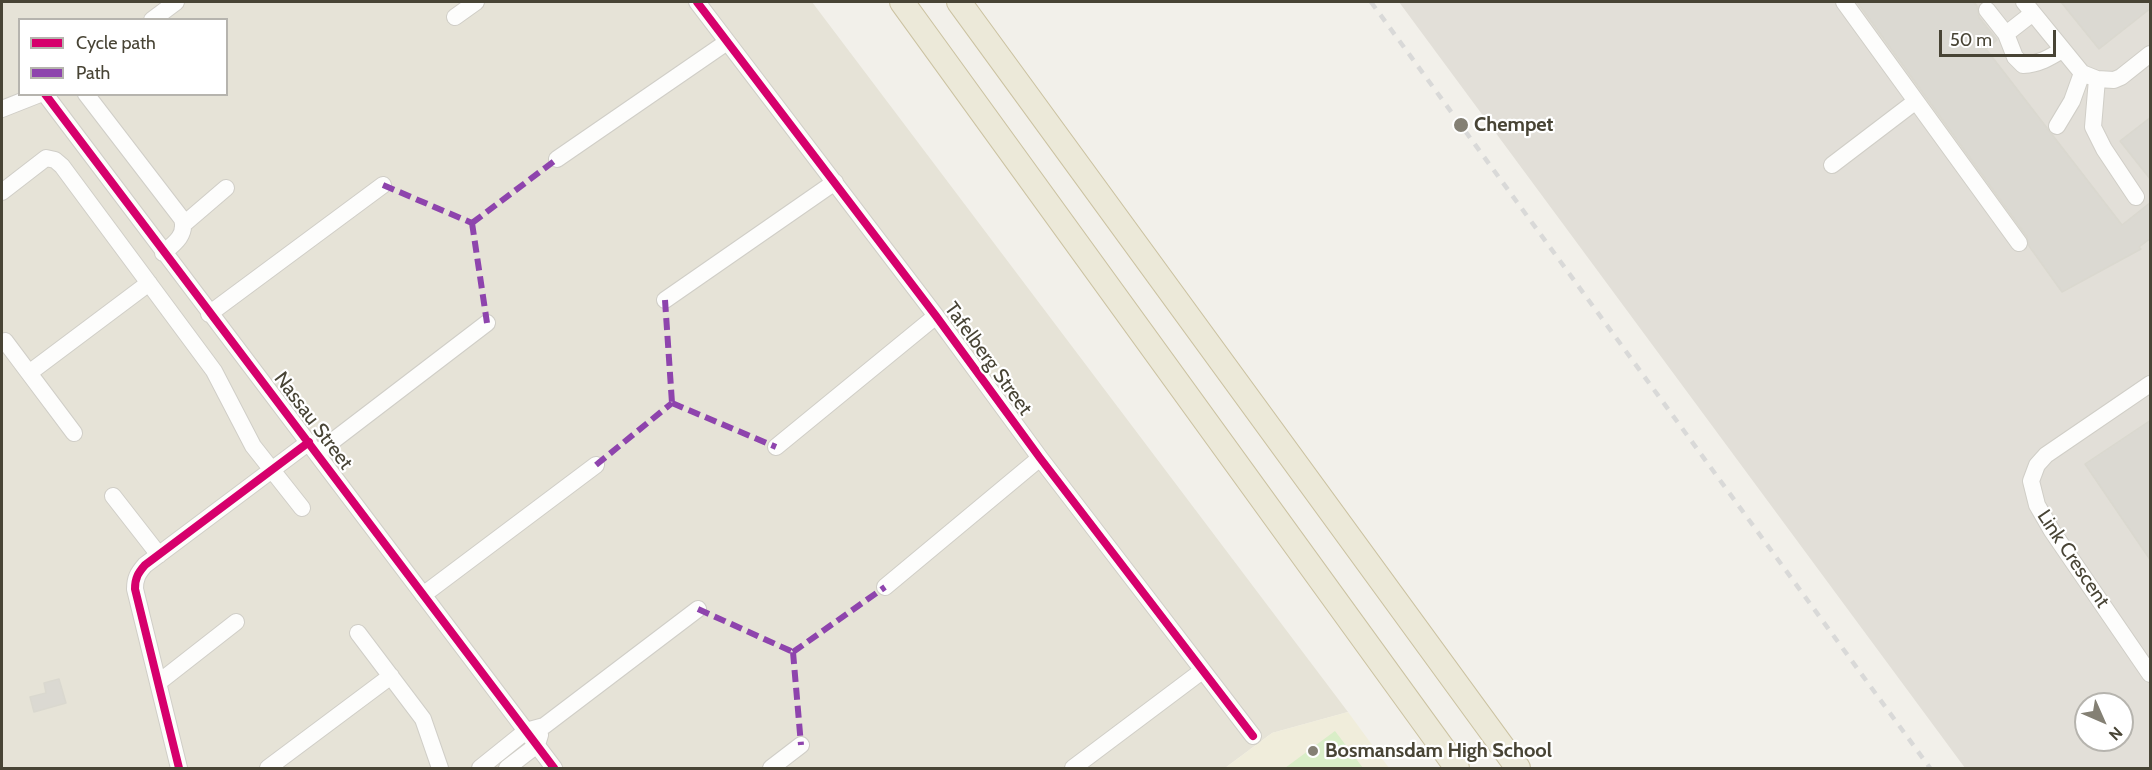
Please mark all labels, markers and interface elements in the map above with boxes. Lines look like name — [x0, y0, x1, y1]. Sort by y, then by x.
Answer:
legend — [18, 18, 228, 96]
scale bar — [1942, 18, 2059, 56]
text: 50 m — [1950, 29, 1992, 51]
text: Cycle path — [76, 32, 156, 54]
text: Path — [76, 62, 110, 84]
place label: Chempet — [1474, 113, 1553, 137]
marker: Chempet — [1452, 116, 1470, 134]
street label: Tafelberg Street — [939, 298, 1037, 420]
street label: Nassau Street — [269, 367, 357, 475]
street label: Link Crescent — [2032, 506, 2114, 612]
north arrow — [2074, 692, 2134, 752]
text: N — [2105, 723, 2126, 744]
place label: Bosmansdam High School — [1325, 739, 1552, 763]
marker: Bosmansdam High School — [1306, 744, 1320, 758]

